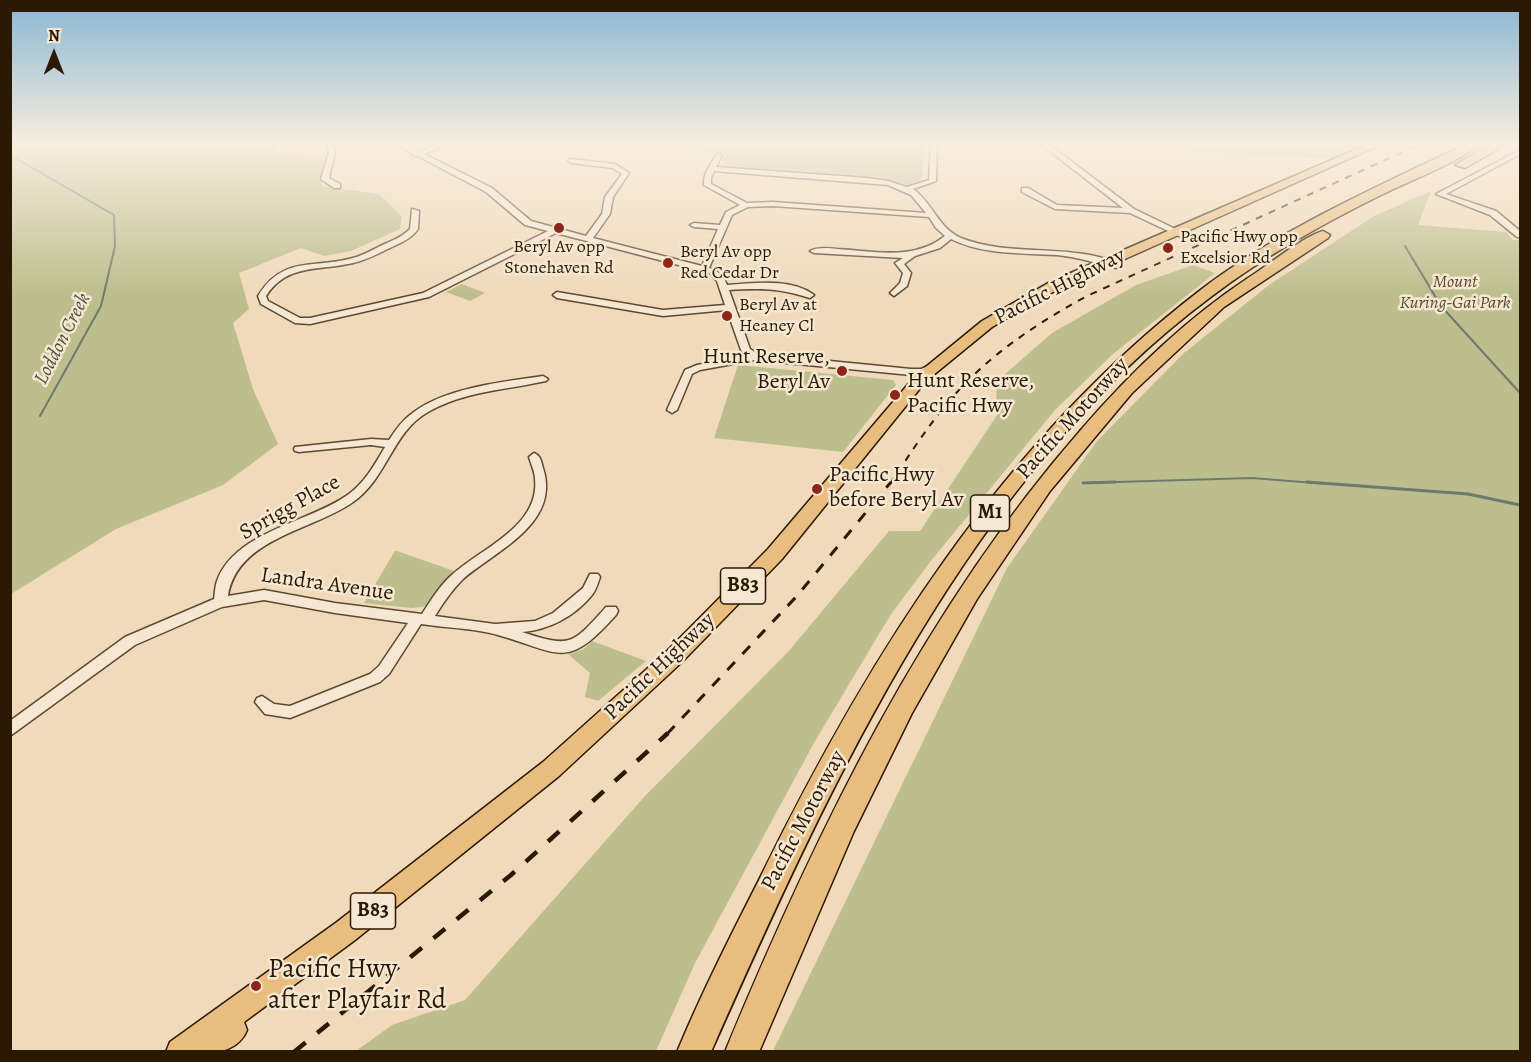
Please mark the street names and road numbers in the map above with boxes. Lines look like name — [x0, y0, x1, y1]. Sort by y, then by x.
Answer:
street label: Pacific Highway — [990, 243, 1130, 331]
street label: Pacific Motorway — [1011, 353, 1135, 485]
street label: Sprigg Place — [235, 470, 345, 546]
road number: M1 — [970, 495, 1010, 531]
street label: Landra Avenue — [259, 563, 395, 607]
road number: B83 — [720, 568, 766, 604]
street label: Pacific Highway — [599, 608, 721, 726]
street label: Pacific Motorway — [756, 746, 852, 896]
road number: B83 — [350, 893, 395, 929]

